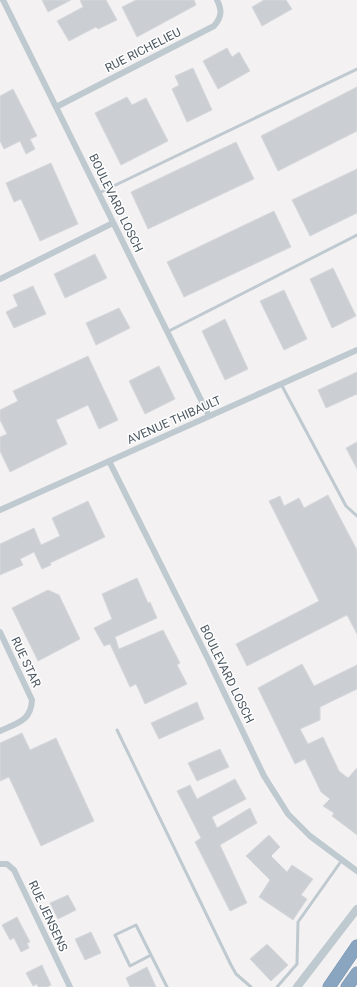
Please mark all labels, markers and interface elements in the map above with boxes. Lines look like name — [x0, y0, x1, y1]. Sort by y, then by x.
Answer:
street label: RUE RICHELIEU — [103, 25, 183, 75]
street label: BOULEVARD LOSCH — [86, 151, 146, 255]
street label: AVENUE THIBAULT — [125, 393, 223, 447]
street label: BOULEVARD LOSCH — [197, 622, 257, 726]
street label: RUE STAR — [8, 635, 44, 690]
street label: RUE JENSENS — [25, 878, 71, 954]

